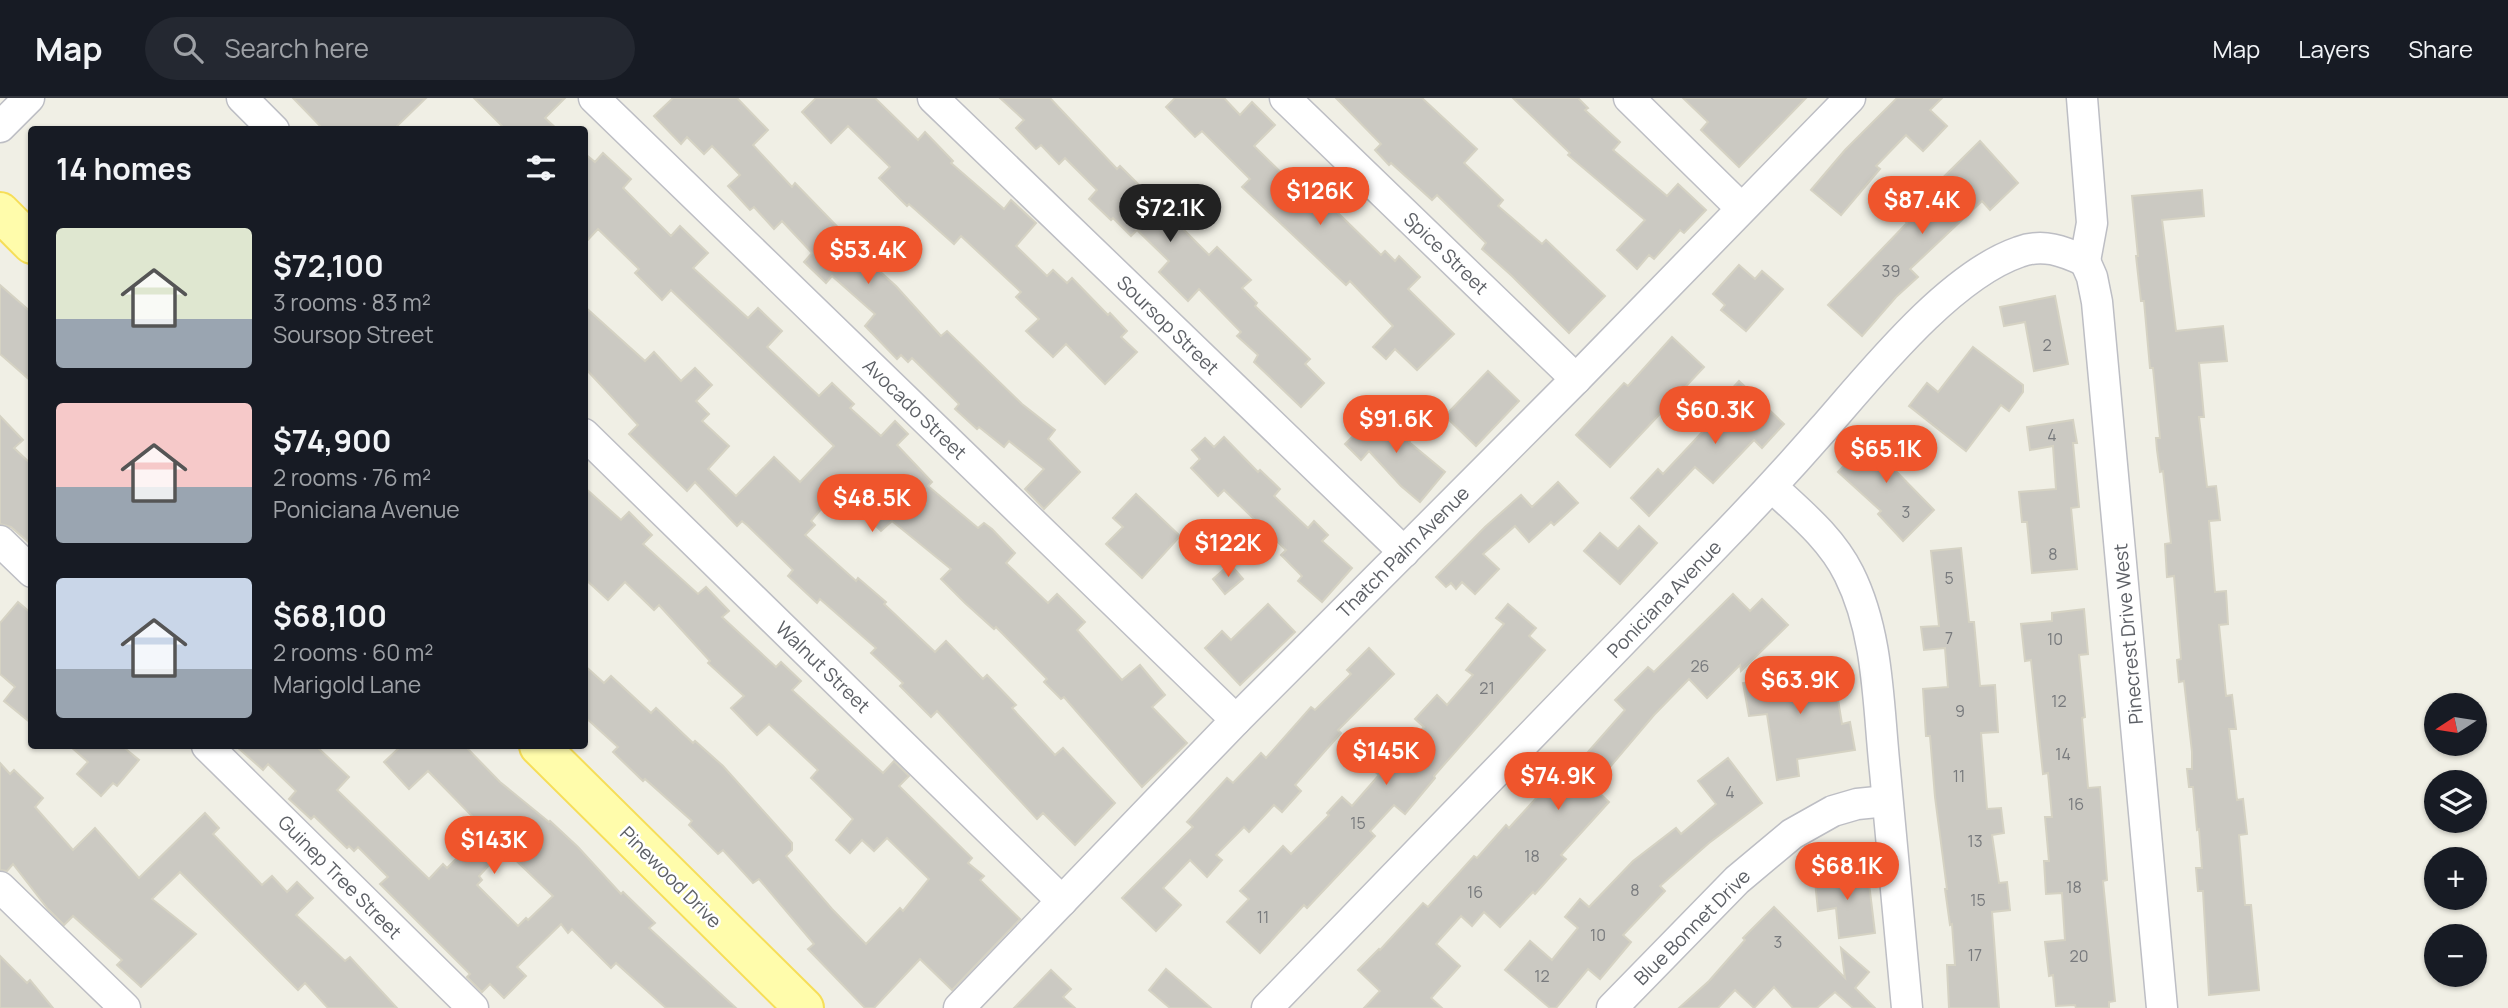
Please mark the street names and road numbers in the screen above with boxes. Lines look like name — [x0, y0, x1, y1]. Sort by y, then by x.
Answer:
street label: Spice Street — [1398, 206, 1494, 300]
street label: Soursop Street — [1111, 270, 1225, 380]
street label: Avocado Street — [857, 353, 973, 465]
street label: Thatch Palm Avenue — [1331, 480, 1475, 624]
street label: Poniciana Avenue — [1601, 534, 1727, 664]
street label: Pinecrest Drive West — [2107, 542, 2149, 726]
street label: Walnut Street — [770, 615, 876, 719]
street label: Guinep Tree Street — [272, 809, 408, 945]
street label: Pinewood Drive — [614, 820, 728, 934]
street label: Blue Bonnet Drive — [1628, 863, 1756, 991]

